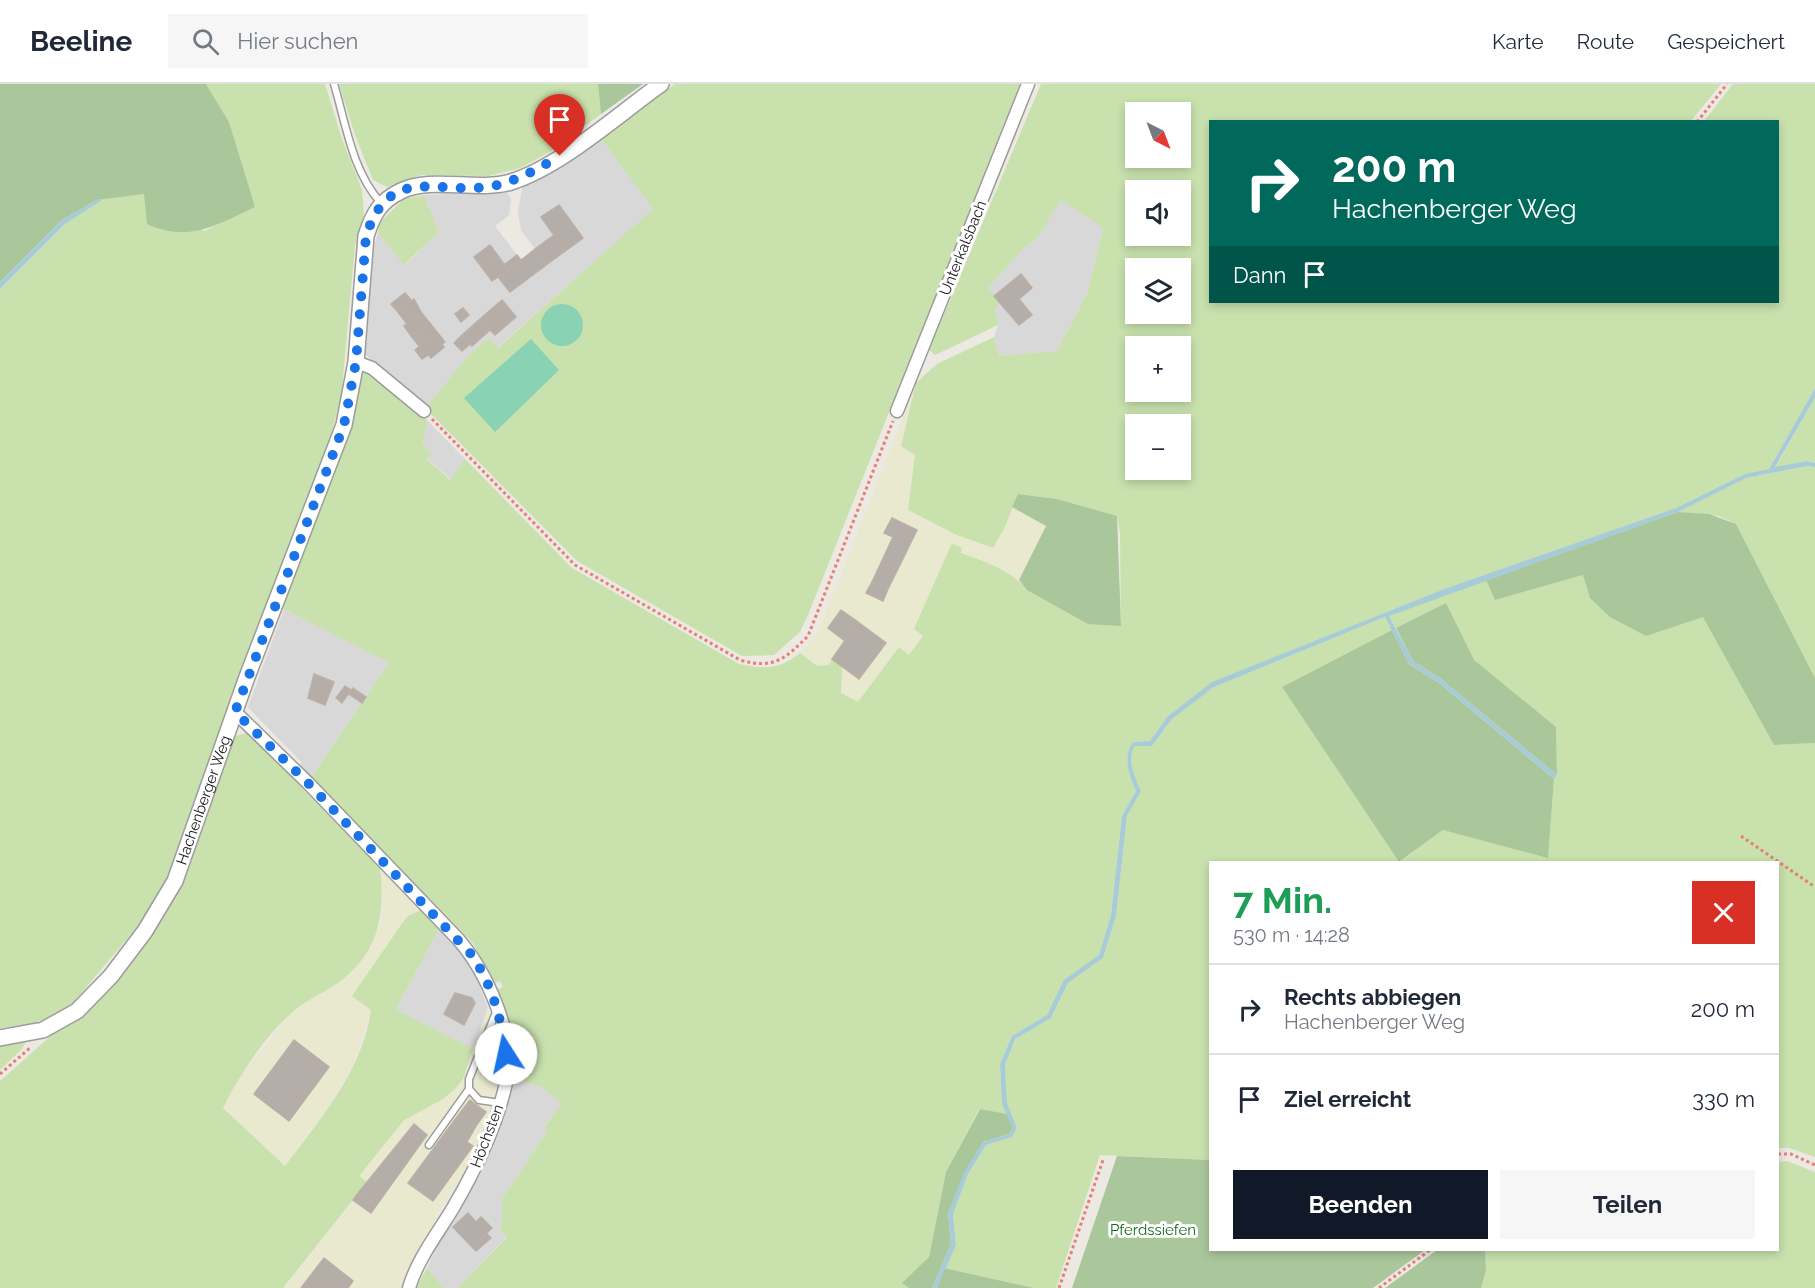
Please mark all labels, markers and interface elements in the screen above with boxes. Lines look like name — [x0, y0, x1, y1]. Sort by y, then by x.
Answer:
search box — [168, 14, 588, 68]
text: Beeline — [30, 25, 132, 58]
icon: search — [189, 25, 222, 58]
text: Hier suchen — [237, 28, 358, 54]
text: Karte — [1492, 29, 1544, 54]
text: Route — [1577, 29, 1634, 54]
text: Gespeichert — [1667, 29, 1785, 54]
pin — [534, 94, 585, 156]
north arrow — [1125, 102, 1191, 168]
map controls — [1125, 102, 1191, 480]
icon: arrive — [543, 103, 576, 136]
text: 200 m — [1332, 143, 1456, 192]
icon: right — [1233, 144, 1311, 222]
button: sound — [1125, 180, 1191, 246]
text: Hachenberger Weg — [1332, 193, 1577, 224]
street label: Unterkalsbach — [936, 198, 990, 298]
button: layers — [1125, 258, 1191, 324]
icon: arrive — [1298, 258, 1331, 291]
text: Dann — [1233, 262, 1286, 288]
button: + — [1125, 336, 1191, 402]
button: − — [1125, 414, 1191, 480]
street label: Hachenberger Weg — [172, 733, 235, 867]
text: 7 Min. — [1233, 879, 1332, 921]
button: close — [1692, 881, 1755, 944]
text: 530 m · 14:28 — [1233, 923, 1350, 947]
text: Rechts abbiegen — [1284, 984, 1461, 1010]
icon: right — [1233, 993, 1266, 1026]
text: 200 m — [1691, 996, 1755, 1022]
text: Hachenberger Weg — [1284, 1010, 1465, 1034]
position arrow — [474, 1022, 538, 1086]
icon: arrive — [1233, 1083, 1266, 1116]
text: Ziel erreicht — [1284, 1086, 1411, 1112]
text: 330 m — [1692, 1086, 1755, 1112]
street label: Höchsten — [467, 1102, 507, 1170]
button: Beenden — [1233, 1170, 1488, 1239]
button: Teilen — [1500, 1170, 1755, 1239]
park label: Pferdssiefen — [1110, 1221, 1196, 1239]

